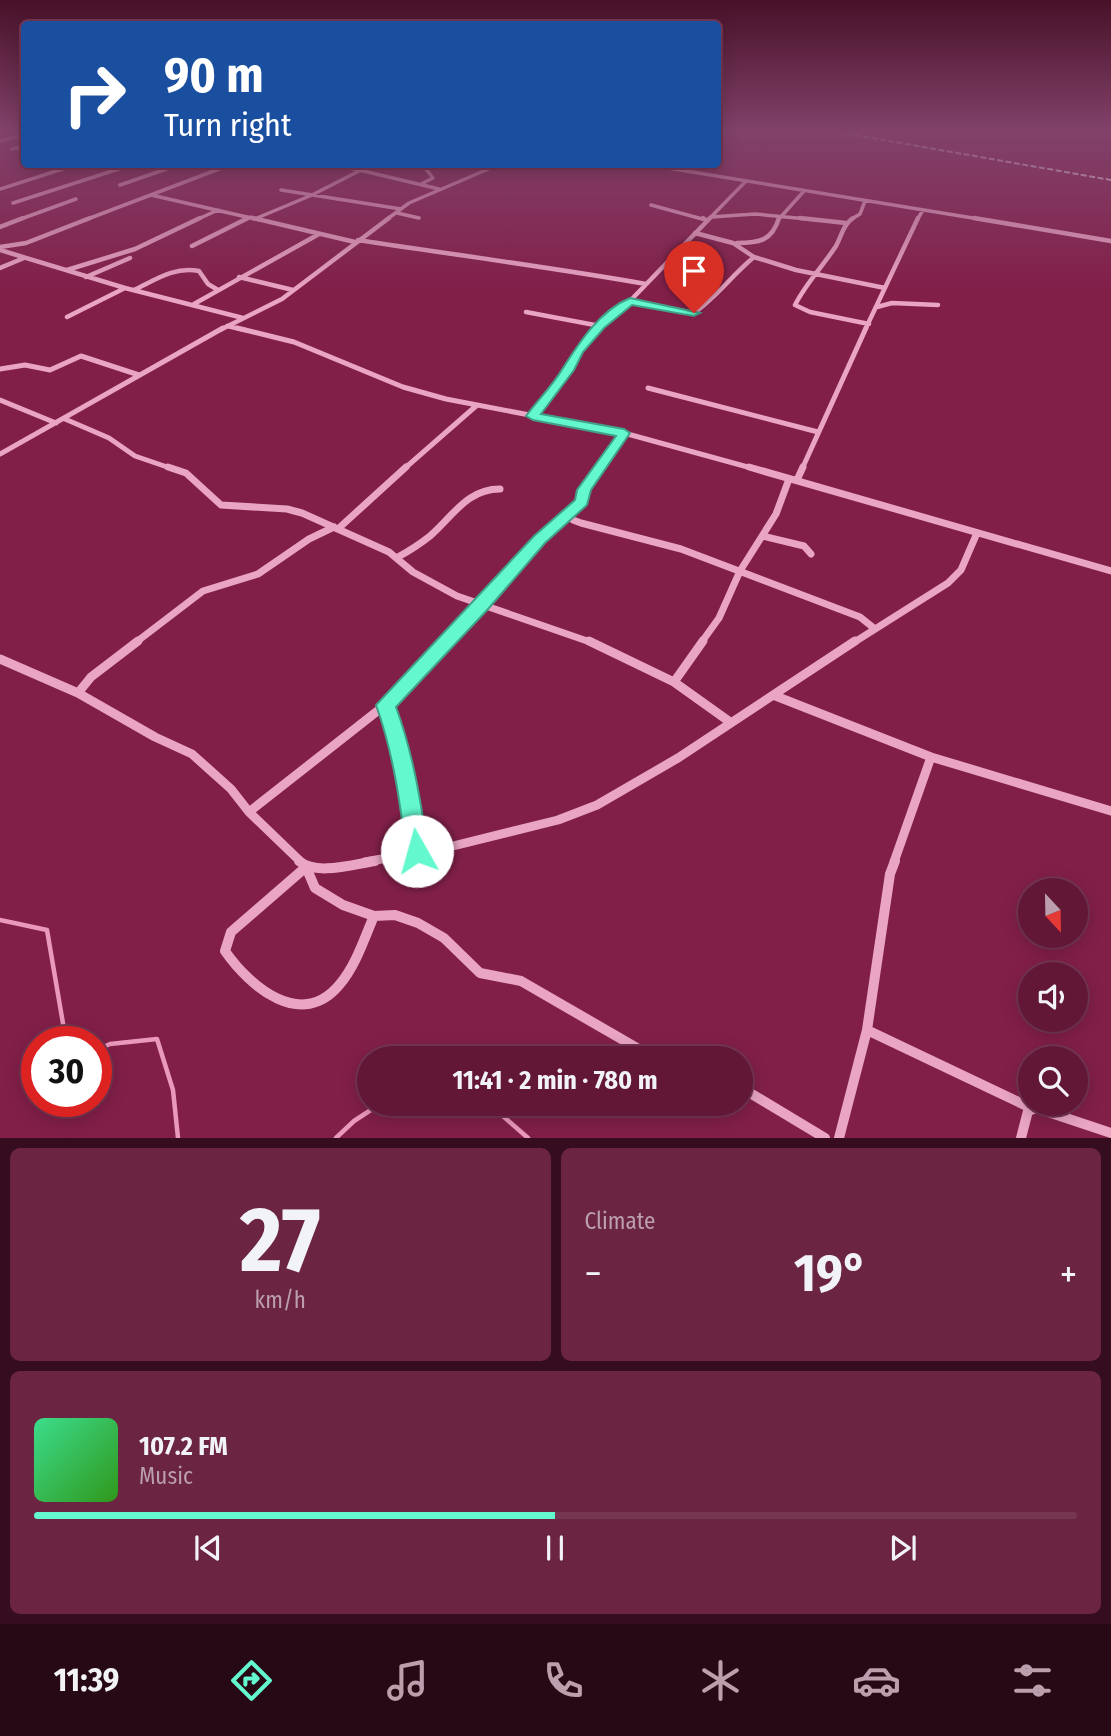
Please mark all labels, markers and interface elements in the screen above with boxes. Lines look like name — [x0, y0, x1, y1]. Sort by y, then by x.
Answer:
text: 90 m — [164, 46, 264, 105]
icon: right — [49, 49, 140, 140]
text: Turn right — [164, 106, 291, 144]
pin — [664, 241, 724, 313]
icon: arrive — [675, 252, 713, 290]
position arrow — [380, 814, 454, 888]
north arrow — [1018, 878, 1088, 948]
map controls — [1018, 878, 1088, 1116]
button: sound — [1018, 962, 1088, 1032]
speed limit sign: 30 — [21, 1026, 112, 1117]
button: search — [1018, 1046, 1088, 1116]
text: 11:41 · 2 min · 780 m — [452, 1065, 658, 1096]
text: 27 — [240, 1186, 320, 1295]
text: Climate — [585, 1207, 655, 1235]
text: 19° — [794, 1242, 867, 1305]
text: − — [585, 1251, 602, 1297]
text: + — [1060, 1251, 1077, 1297]
text: km/h — [255, 1286, 306, 1314]
text: 107.2 FM — [139, 1431, 228, 1462]
text: Music — [139, 1462, 193, 1490]
icon: previous — [189, 1529, 227, 1567]
icon: pause — [536, 1529, 574, 1567]
icon: next — [884, 1529, 922, 1567]
icon: directions — [227, 1656, 276, 1705]
icon: music — [383, 1656, 432, 1705]
icon: phone — [539, 1656, 588, 1705]
icon: climate — [696, 1656, 745, 1705]
icon: car — [852, 1656, 901, 1705]
icon: filters — [1008, 1656, 1057, 1705]
text: 11:39 — [54, 1661, 119, 1699]

